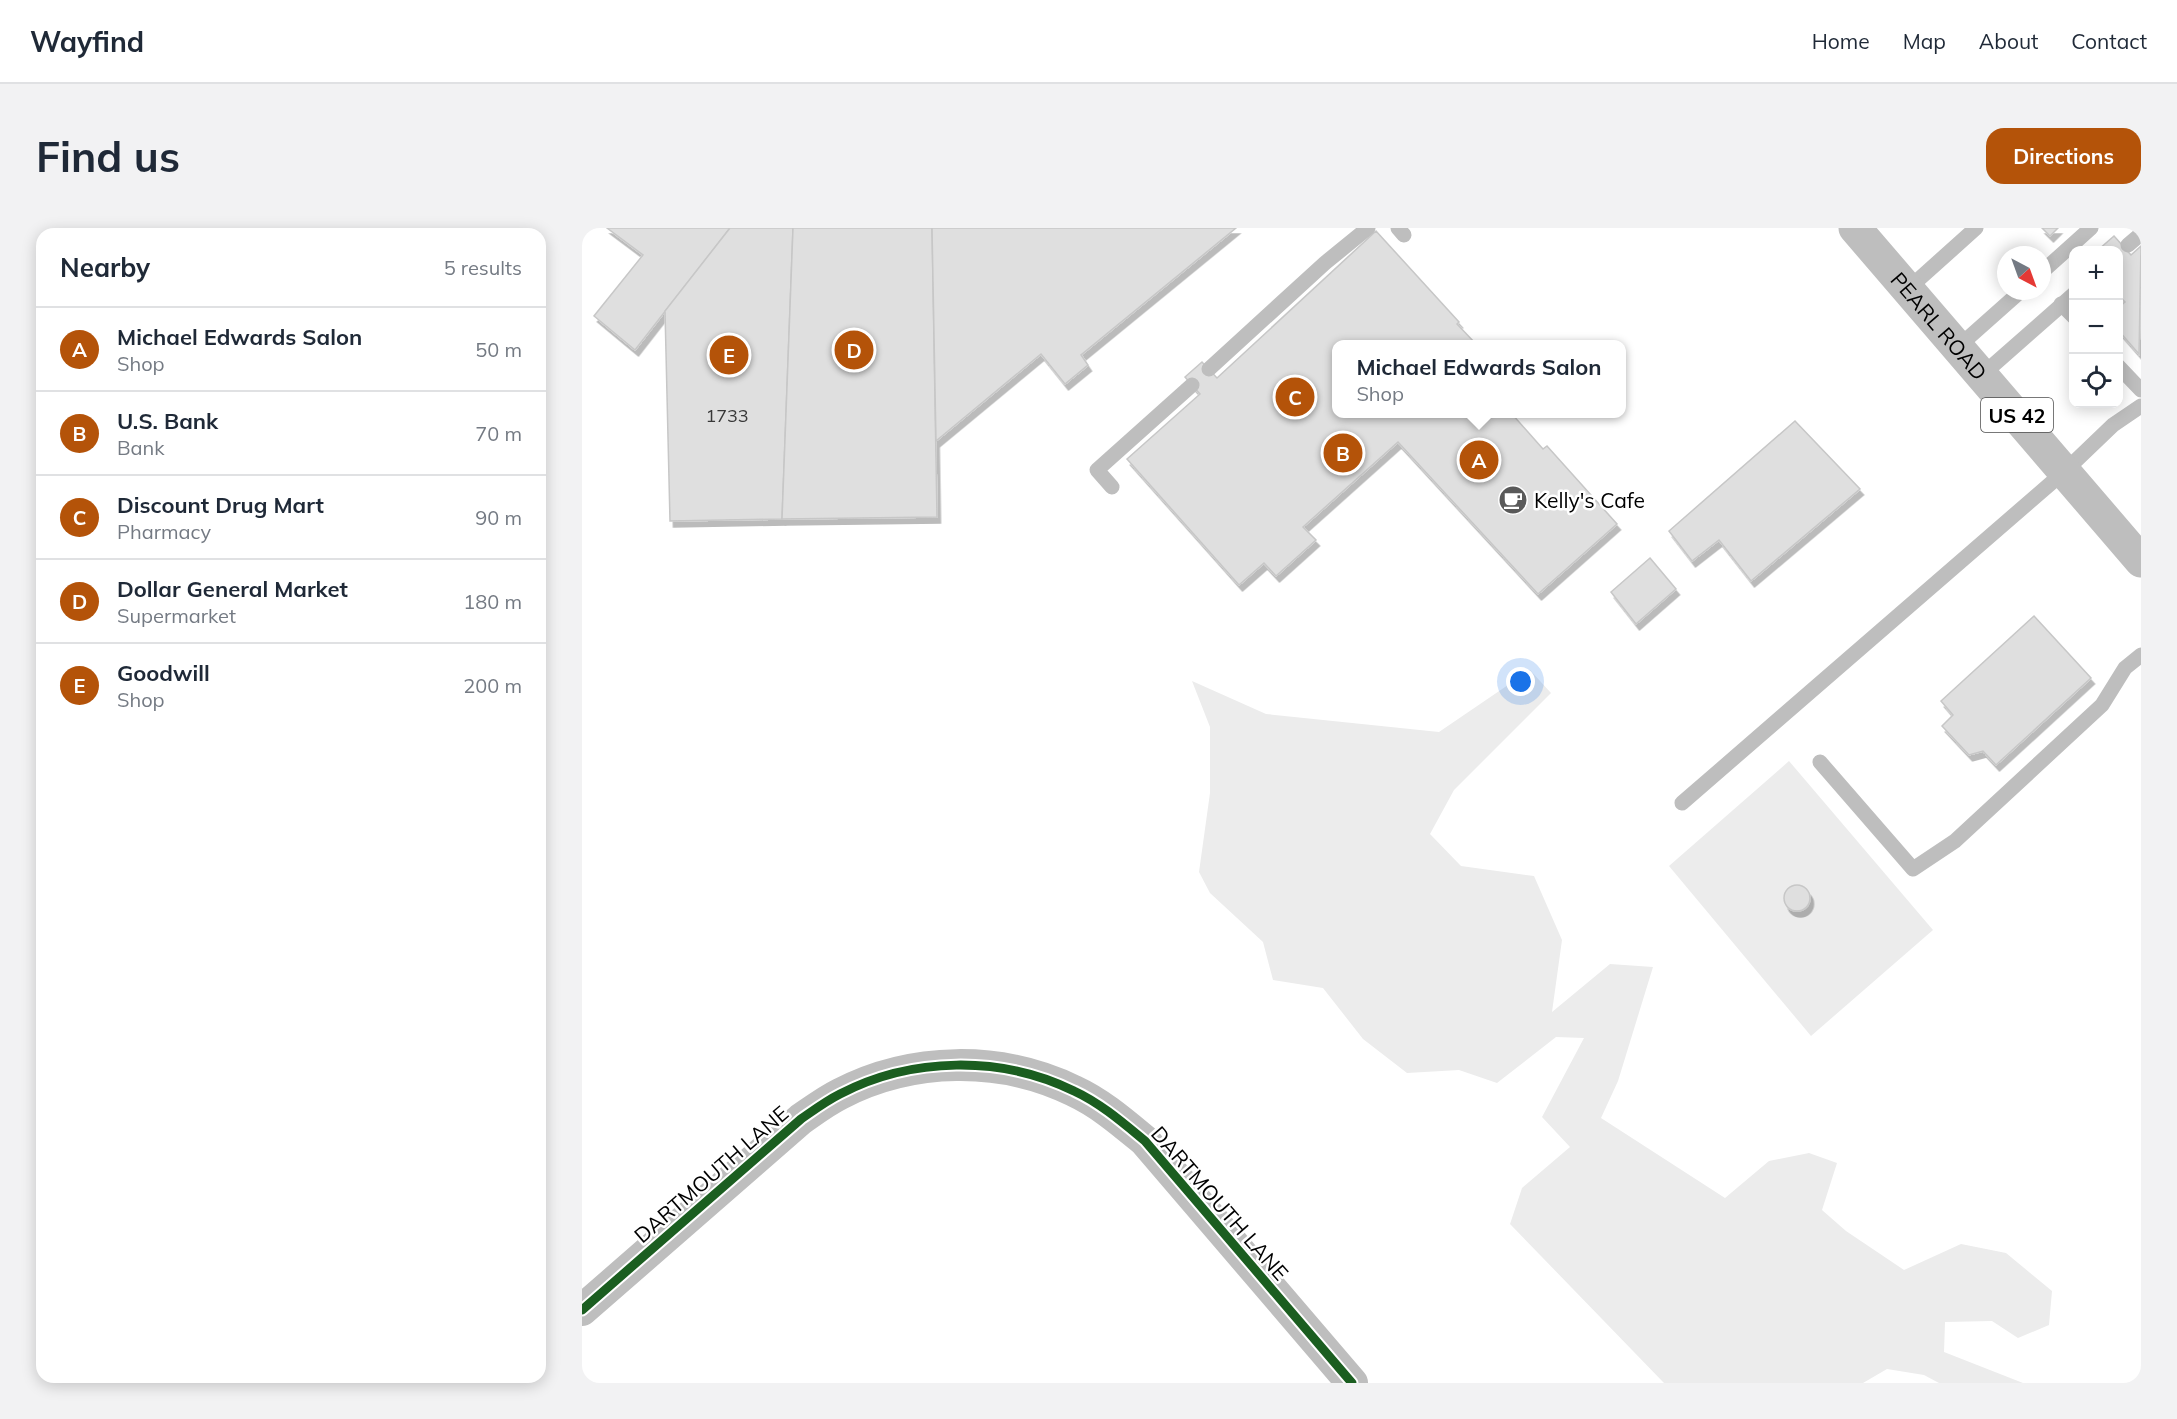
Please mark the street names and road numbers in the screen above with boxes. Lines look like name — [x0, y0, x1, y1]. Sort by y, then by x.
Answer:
street label: PEARL ROAD — [1885, 266, 1993, 385]
road number: US 42 — [1981, 398, 2053, 432]
street label: DARTMOUTH LANE — [629, 1100, 793, 1248]
street label: DARTMOUTH LANE — [1146, 1121, 1294, 1285]

